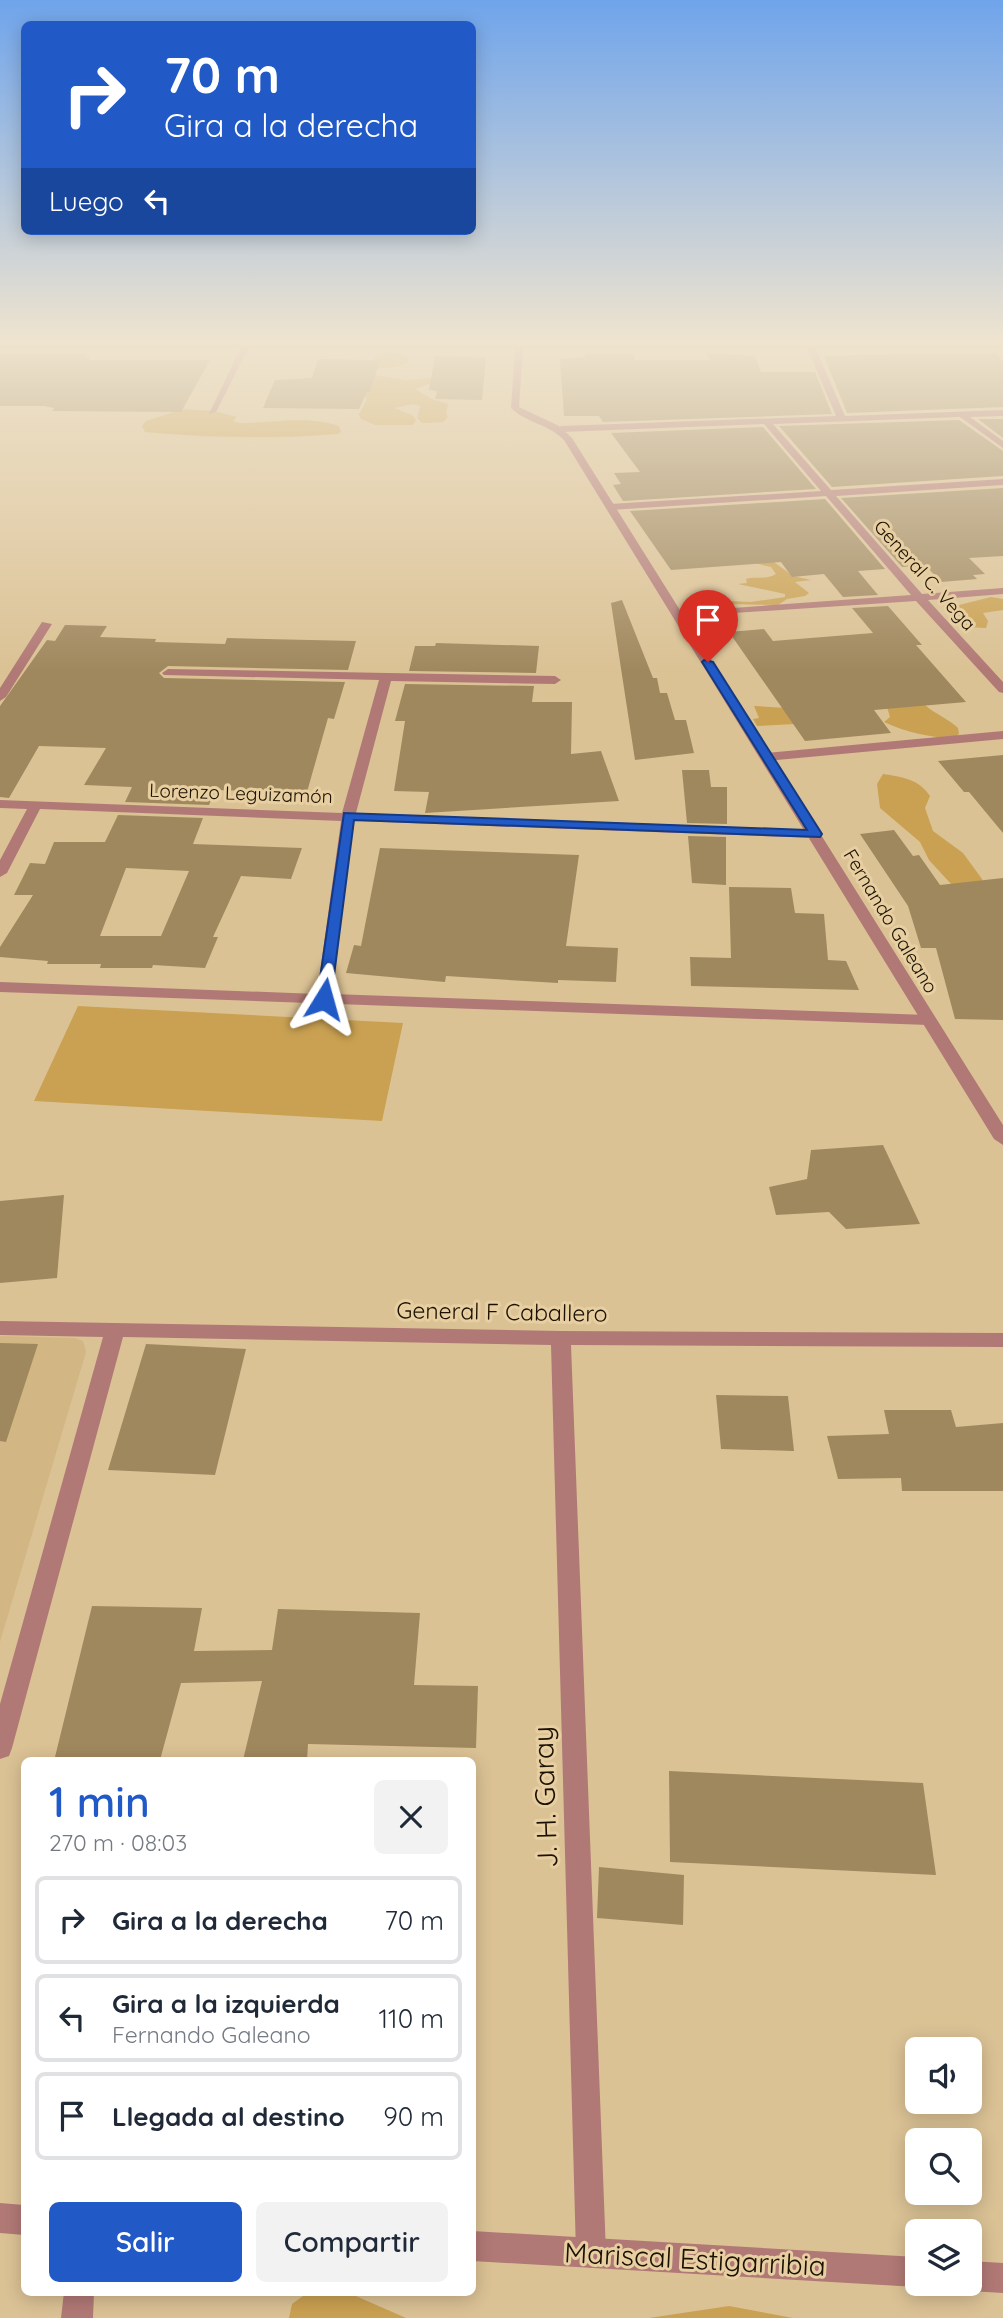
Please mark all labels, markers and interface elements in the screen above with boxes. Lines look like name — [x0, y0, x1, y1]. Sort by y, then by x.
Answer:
text: 70 m — [164, 44, 280, 105]
icon: right — [49, 49, 140, 140]
text: Gira a la derecha — [164, 105, 418, 145]
icon: left — [138, 182, 176, 220]
text: Luego — [49, 185, 124, 218]
street label: General C. Vega — [869, 515, 981, 635]
pin — [678, 590, 738, 662]
icon: arrive — [689, 601, 727, 639]
street label: Lorenzo Leguizamón — [149, 778, 333, 808]
street label: Fernando Galeano — [838, 844, 944, 998]
position arrow — [287, 962, 361, 1036]
street label: General F Caballero — [396, 1295, 608, 1328]
street label: J. H. Garay — [525, 1726, 564, 1868]
text: 1 min — [49, 1775, 150, 1828]
button: close — [374, 1780, 448, 1854]
text: 270 m · 08:03 — [49, 1828, 187, 1857]
icon: right — [53, 1901, 91, 1939]
text: Gira a la derecha — [112, 1904, 328, 1937]
text: 70 m — [384, 1904, 444, 1937]
text: Gira a la izquierda — [112, 1987, 340, 2020]
icon: left — [53, 1999, 91, 2037]
text: 110 m — [378, 2002, 444, 2035]
text: Fernando Galeano — [112, 2020, 311, 2049]
map controls — [905, 2037, 982, 2296]
button: sound — [905, 2037, 982, 2114]
icon: arrive — [53, 2097, 91, 2135]
text: Llegada al destino — [112, 2100, 345, 2133]
text: 90 m — [383, 2100, 444, 2133]
button: search — [905, 2128, 982, 2205]
button: Salir — [49, 2202, 242, 2282]
button: Compartir — [256, 2202, 448, 2282]
button: layers — [905, 2219, 982, 2296]
street label: Mariscal Estigarribia — [563, 2234, 827, 2283]

